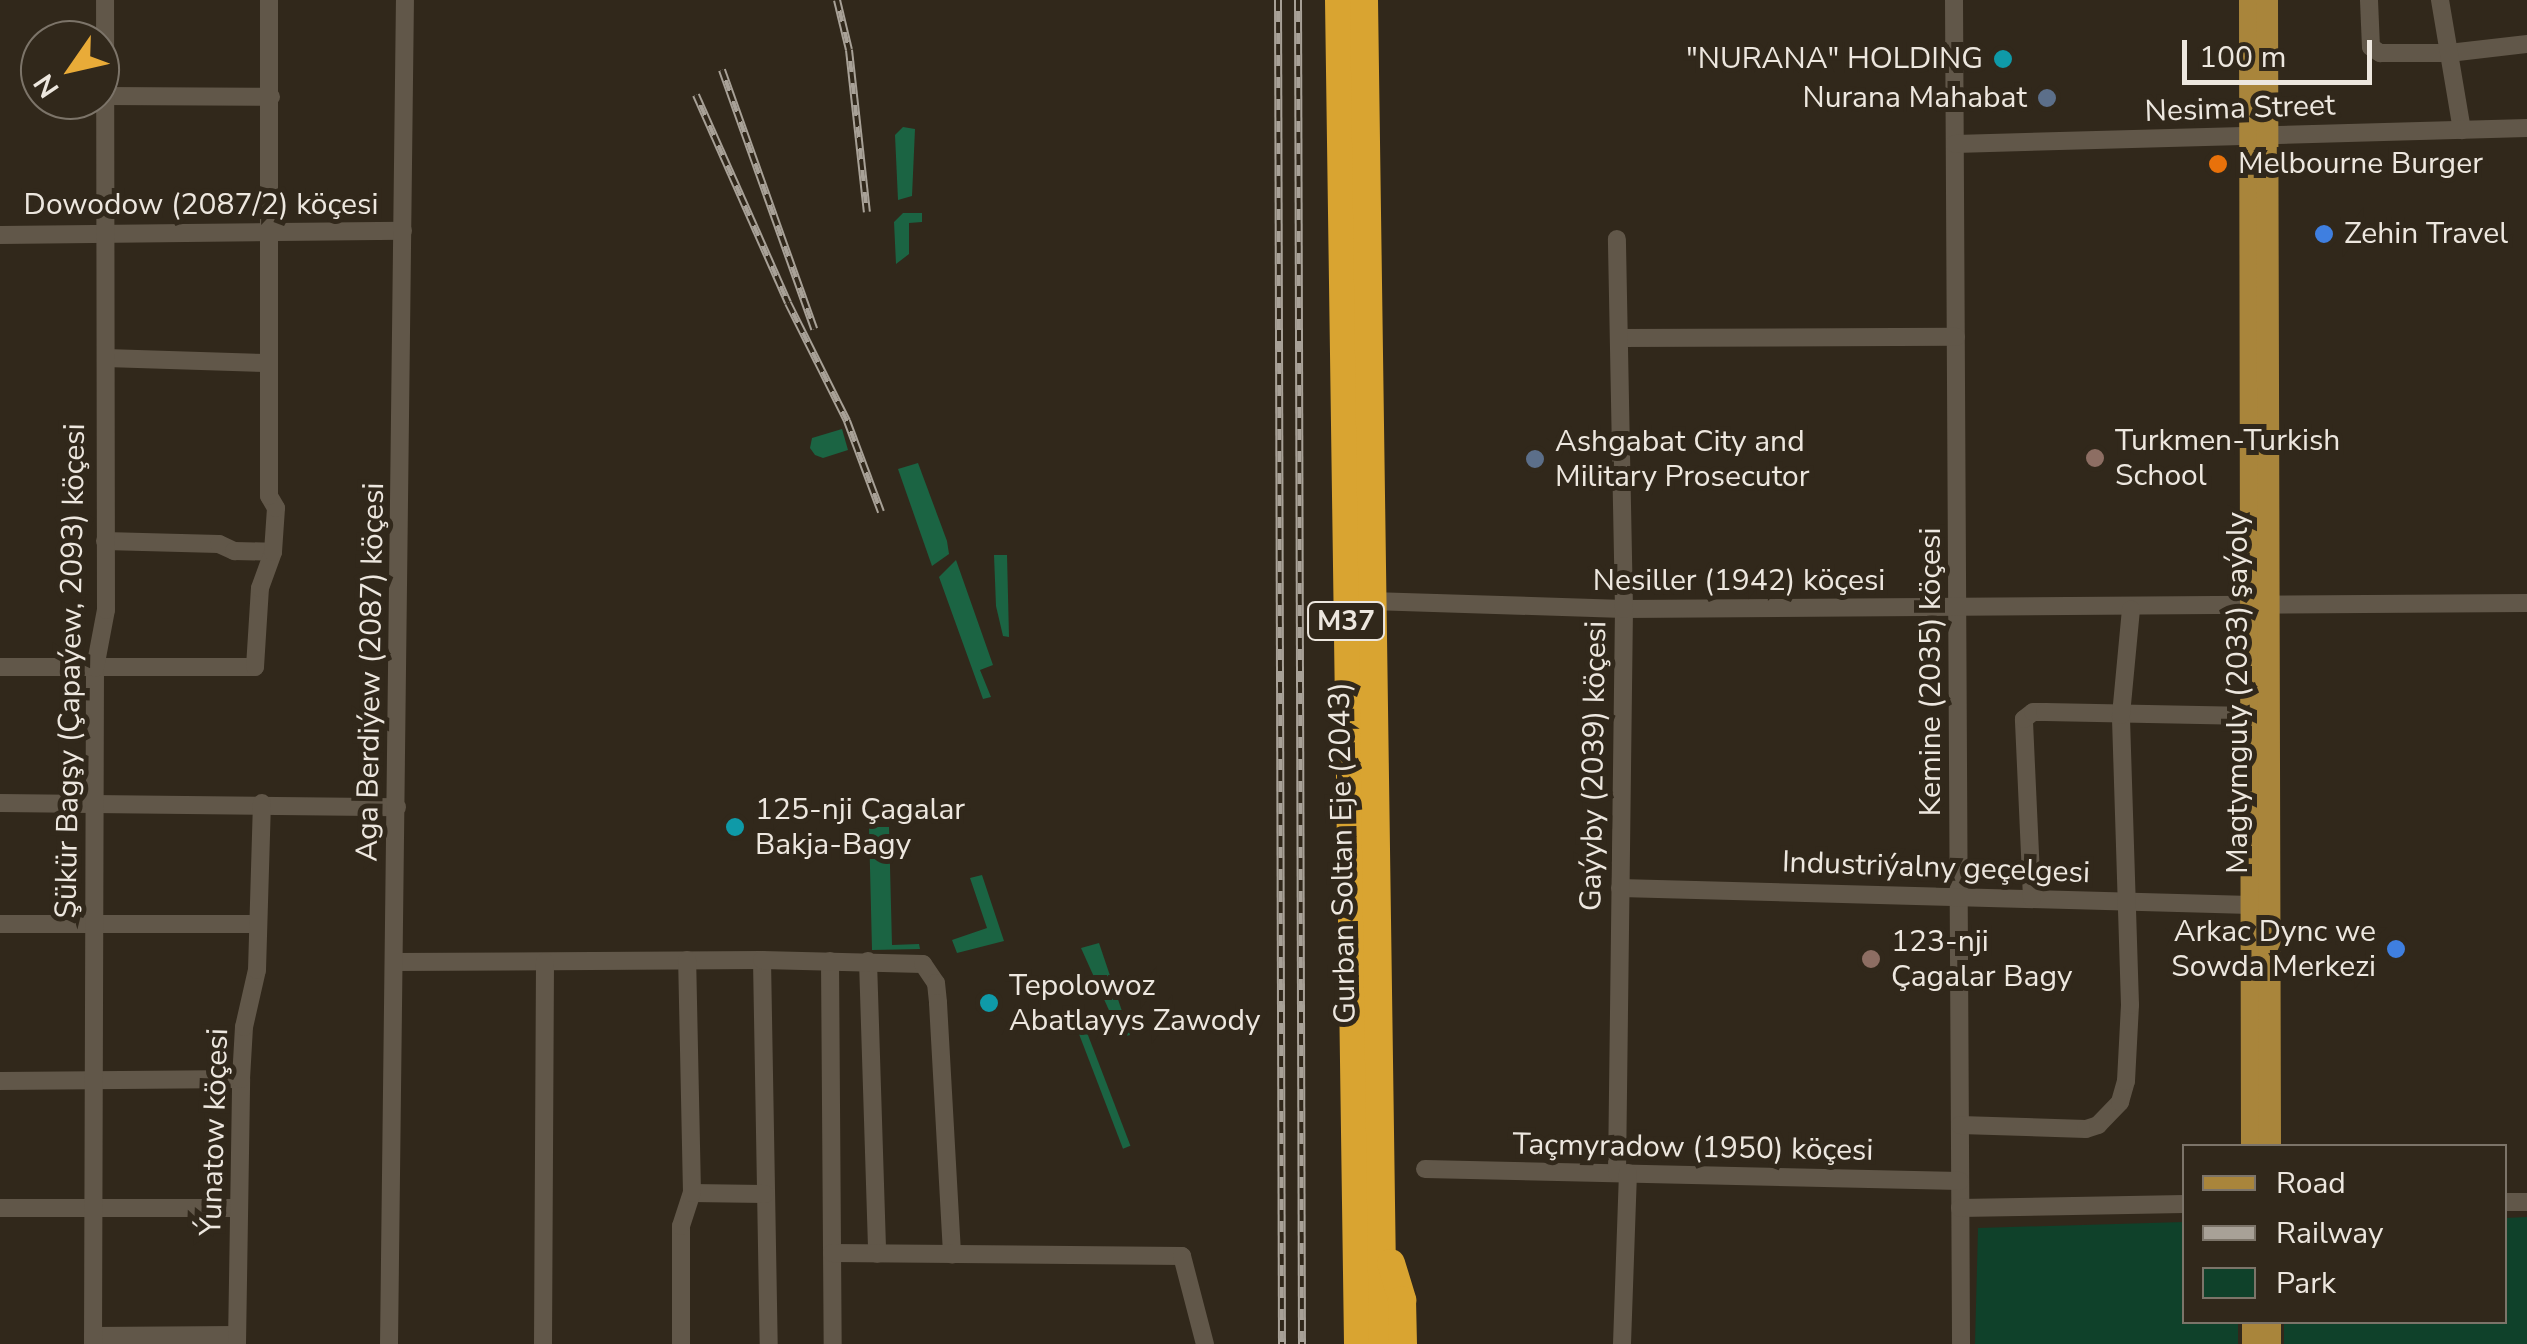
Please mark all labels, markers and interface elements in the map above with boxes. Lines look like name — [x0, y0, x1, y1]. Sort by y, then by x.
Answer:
north arrow — [20, 20, 120, 120]
scale bar — [2187, 20, 2377, 82]
text: 100 m — [2199, 37, 2286, 78]
place label: "NURANA" HOLDING — [1686, 41, 1983, 77]
marker: "NURANA" HOLDING — [1992, 48, 2014, 70]
text: N — [25, 66, 68, 105]
place label: Nurana Mahabat — [1802, 80, 2027, 116]
marker: Nurana Mahabat — [2036, 87, 2058, 109]
street label: Nesima Street — [2144, 88, 2336, 130]
place label: Melbourne Burger — [2238, 146, 2483, 182]
marker: Melbourne Burger — [2207, 153, 2229, 175]
street label: Dowodow (2087/2) köçesi — [24, 187, 378, 223]
place label: Zehin Travel — [2344, 216, 2508, 252]
marker: Zehin Travel — [2313, 223, 2335, 245]
street label: Şükür Bagşy (Çapaýew, 2093) köçesi — [49, 423, 93, 919]
place label: Turkmen-Turkish School — [2115, 423, 2340, 494]
place label: Ashgabat City and Military Prosecutor — [1555, 424, 1809, 494]
marker: Turkmen-Turkish School — [2084, 447, 2106, 469]
marker: Ashgabat City and Military Prosecutor — [1524, 448, 1546, 470]
street label: Aga Berdiýew (2087) köçesi — [350, 482, 392, 862]
street label: Magtymguly (2033) şaýoly — [2220, 512, 2256, 874]
street label: Kemine (2035) köçesi — [1913, 528, 1949, 816]
street label: Nesiller (1942) köçesi — [1593, 563, 1885, 599]
road number: M37 — [1306, 598, 1386, 644]
street label: Gaýyby (2039) köçesi — [1573, 621, 1615, 911]
street label: Gurban Soltan Eje (2043) — [1322, 682, 1364, 1024]
place label: 125-nji Çagalar Bakja-Bagy — [755, 792, 965, 862]
marker: 125-nji Çagalar Bakja-Bagy — [724, 816, 746, 838]
street label: Industriýalny geçelgesi — [1781, 845, 2091, 891]
place label: Arkac Dync we Sowda Merkezi — [2171, 914, 2376, 984]
place label: 123-nji Çagalar Bagy — [1891, 924, 2072, 994]
marker: Arkac Dync we Sowda Merkezi — [2385, 938, 2407, 960]
marker: 123-nji Çagalar Bagy — [1860, 948, 1882, 970]
place label: Tepolowoz Abatlayys Zawody — [1009, 968, 1260, 1038]
marker: Tepolowoz Abatlayys Zawody — [978, 992, 1000, 1014]
street label: Ýunatow köçesi — [193, 1028, 237, 1236]
street label: Taçmyradow (1950) köçesi — [1512, 1127, 1874, 1169]
legend — [2182, 1144, 2507, 1324]
text: Road — [2276, 1163, 2346, 1204]
text: Railway — [2276, 1213, 2384, 1254]
text: Park — [2276, 1263, 2336, 1304]

